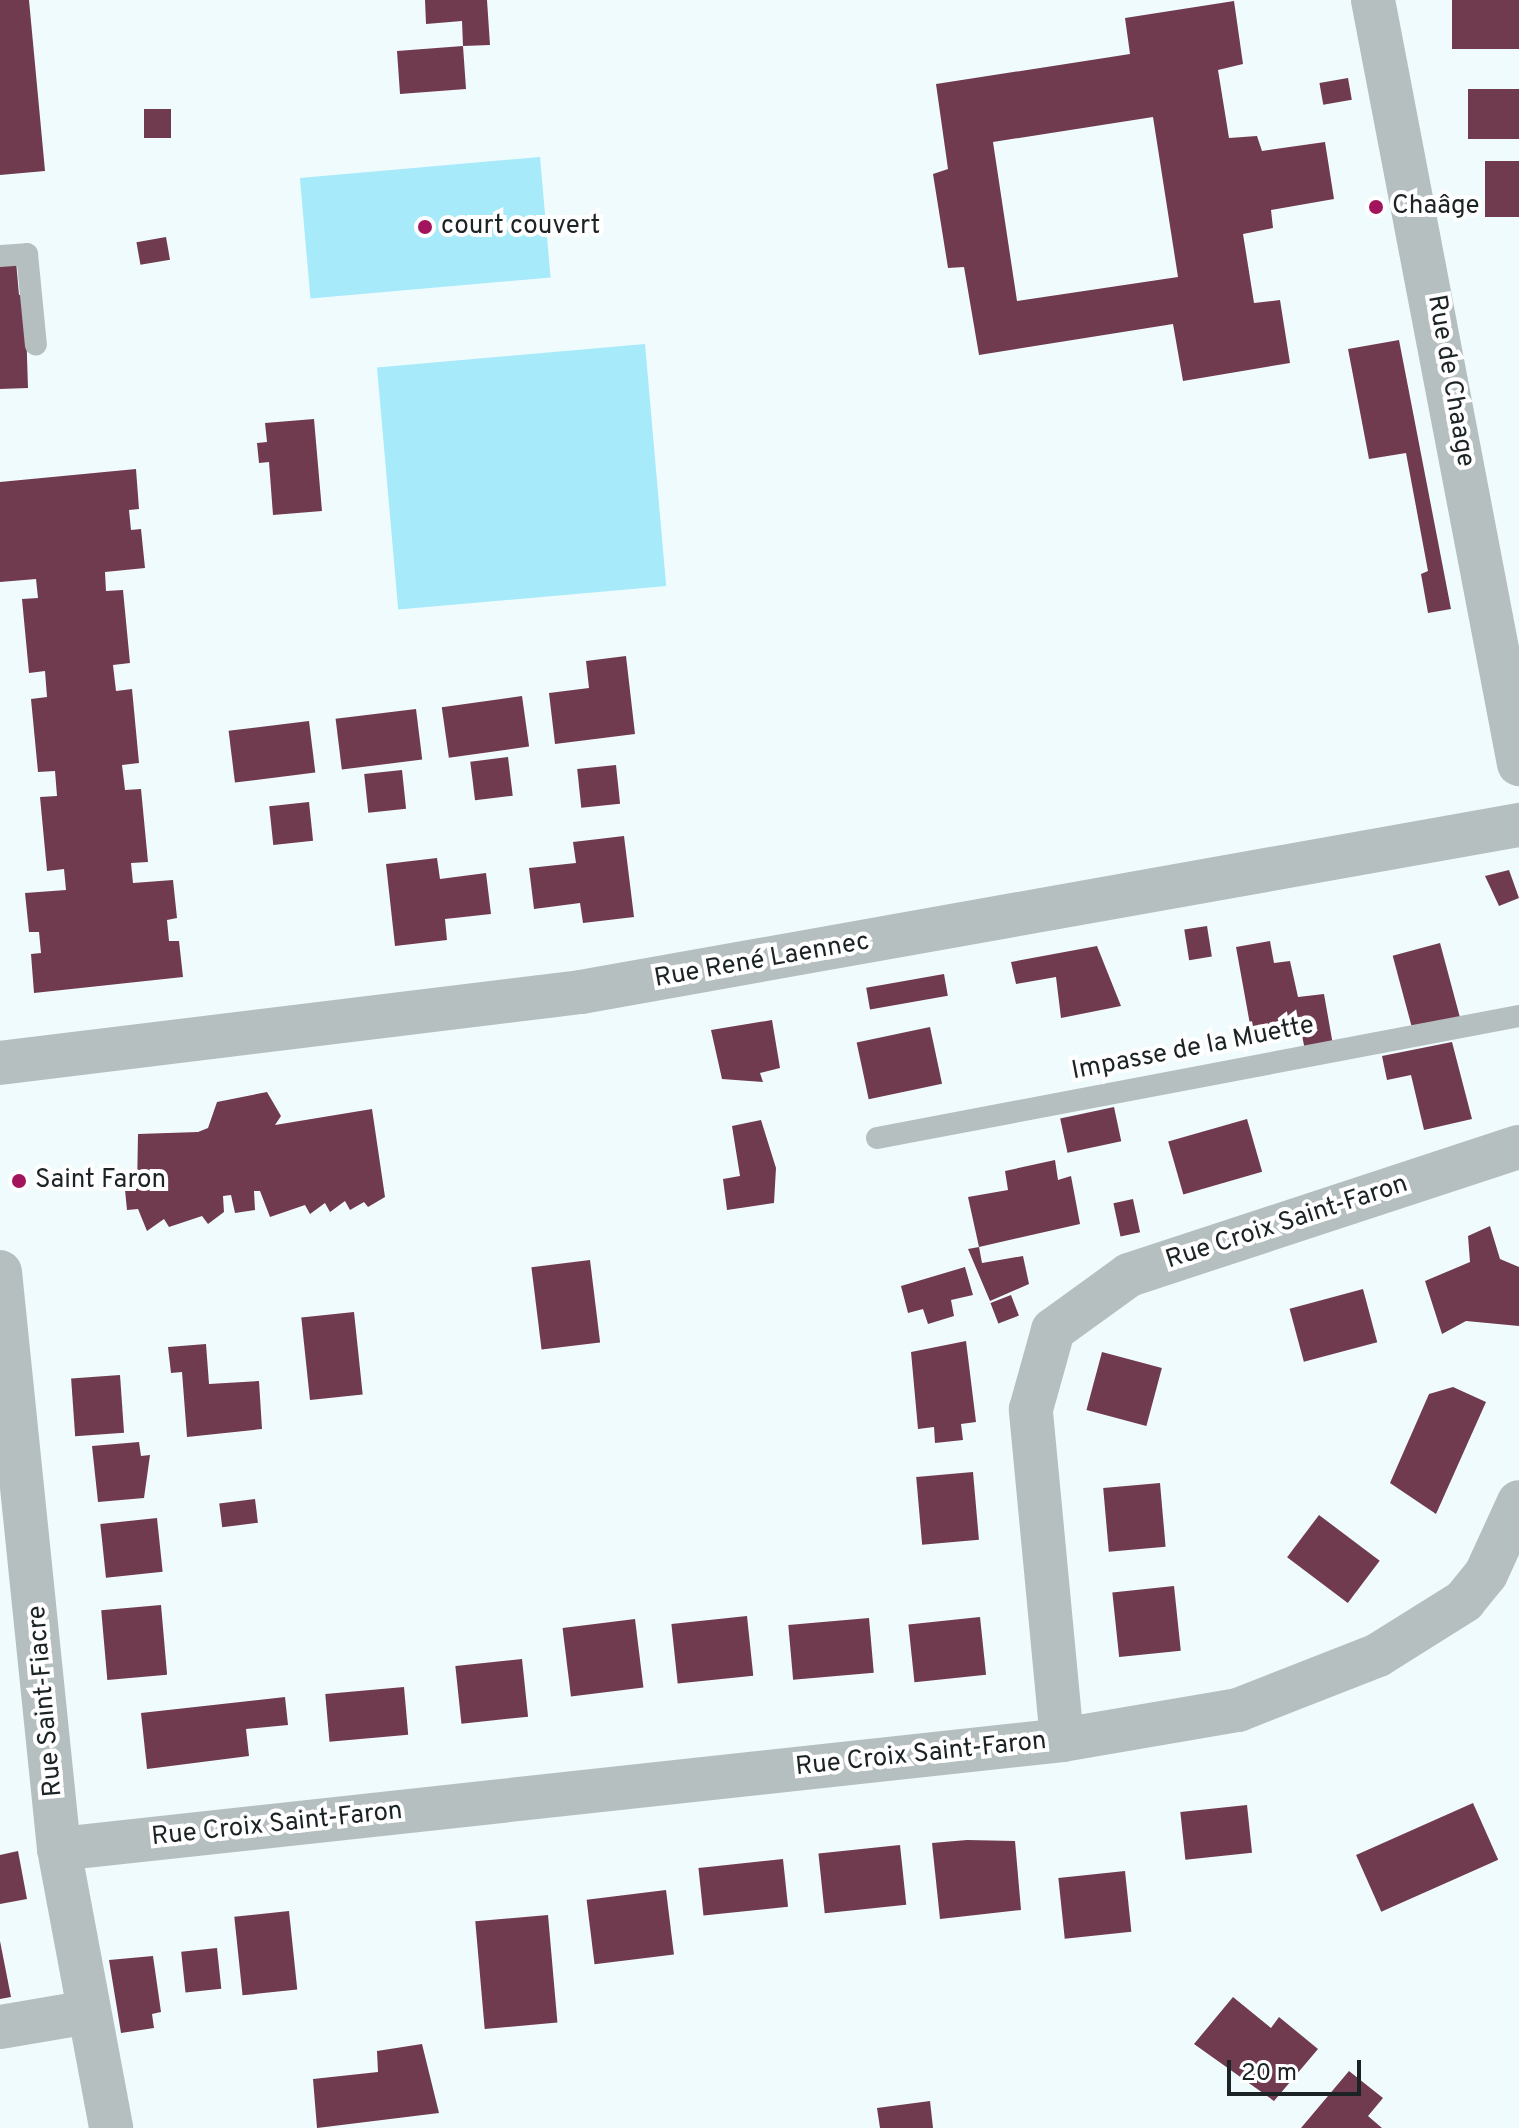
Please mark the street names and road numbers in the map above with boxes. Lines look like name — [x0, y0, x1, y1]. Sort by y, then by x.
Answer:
street label: Rue de Chaage — [1420, 293, 1480, 469]
street label: Rue René Laennec — [652, 927, 872, 995]
street label: Impasse de la Muette — [1069, 1010, 1317, 1088]
street label: Rue Croix Saint-Faron — [1162, 1169, 1412, 1277]
street label: Rue Saint-Fiacre — [22, 1604, 70, 1798]
street label: Rue Croix Saint-Faron — [794, 1726, 1048, 1784]
street label: Rue Croix Saint-Faron — [150, 1796, 404, 1854]

